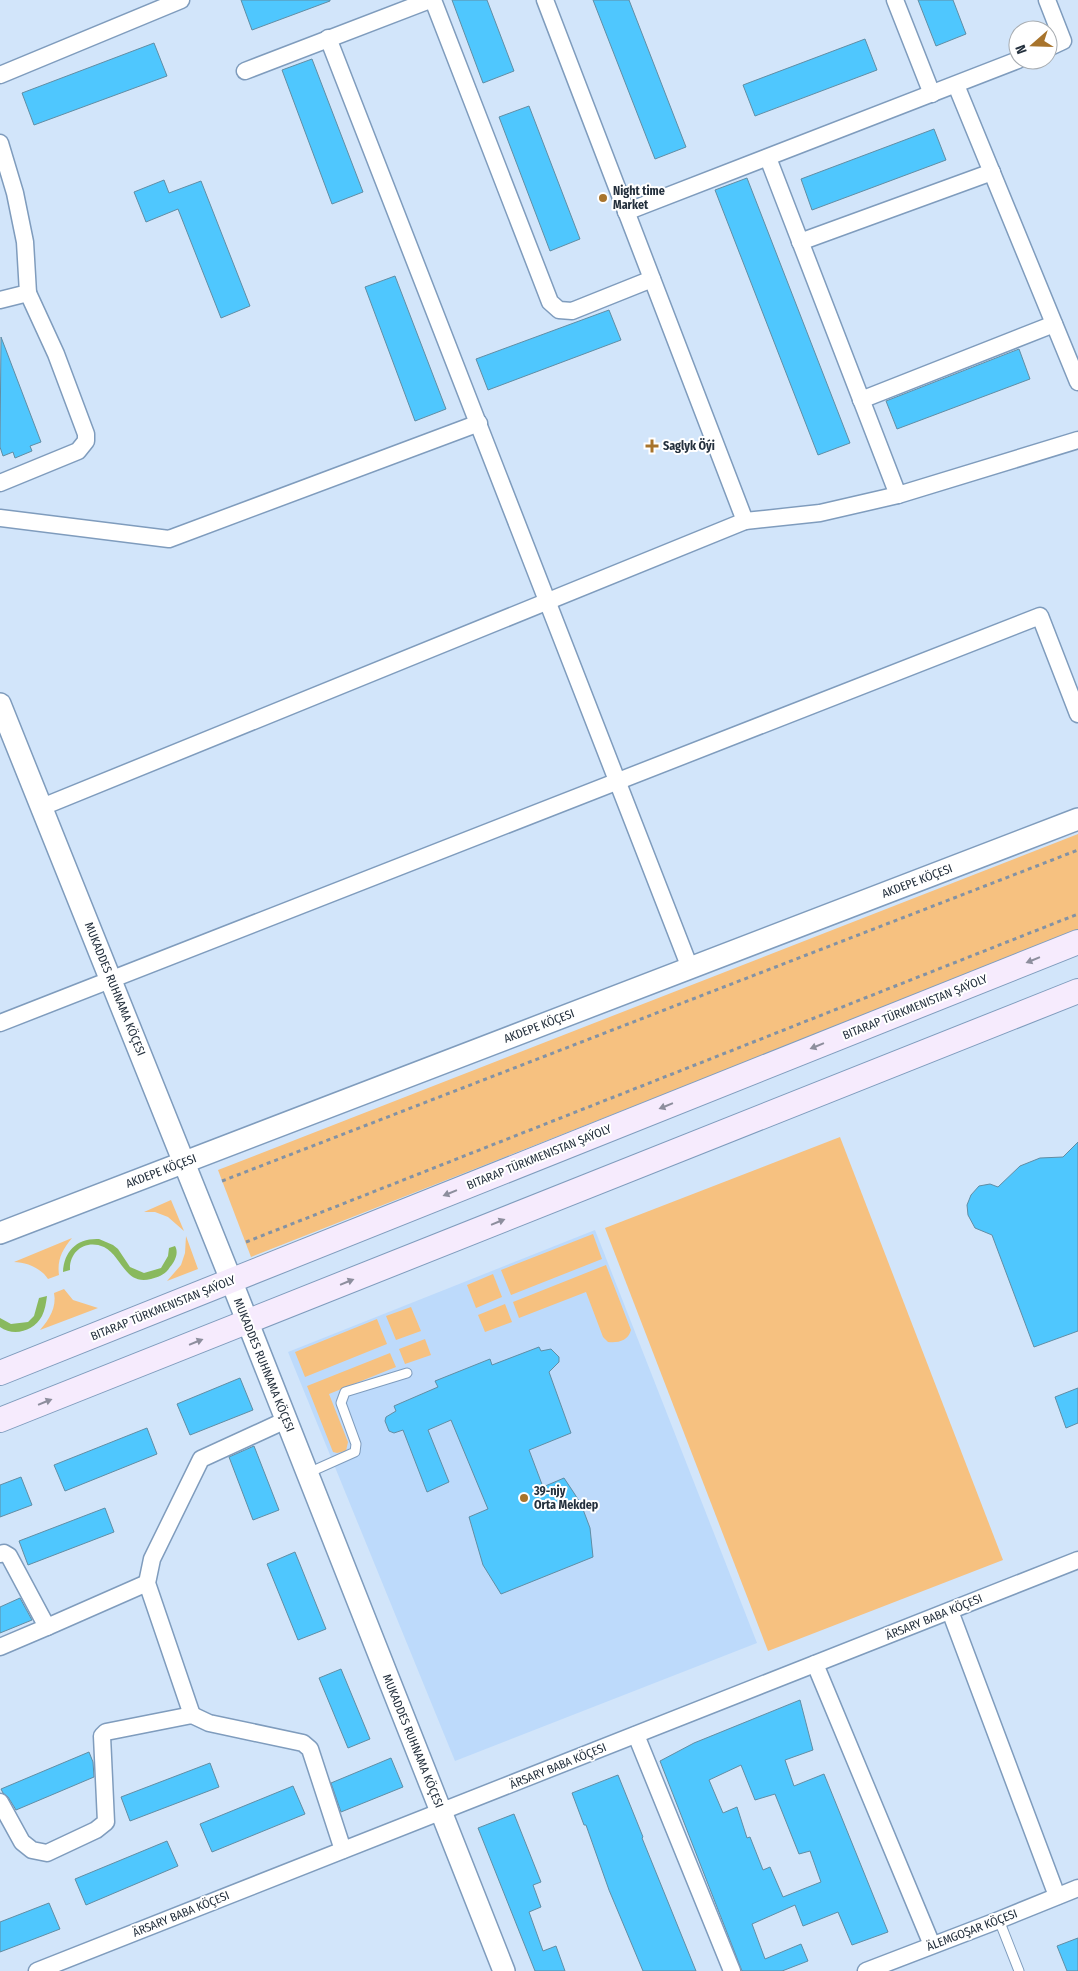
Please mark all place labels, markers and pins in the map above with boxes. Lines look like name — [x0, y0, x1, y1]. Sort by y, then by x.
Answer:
place label: Night time Market — [613, 184, 665, 212]
marker: Night time Market — [597, 192, 609, 204]
place label: Saglyk Öýi — [663, 438, 715, 453]
marker: Saglyk Öýi — [645, 439, 659, 453]
place label: 39-njy Orta Mekdep — [533, 1484, 599, 1512]
marker: 39-njy Orta Mekdep — [518, 1492, 530, 1504]

